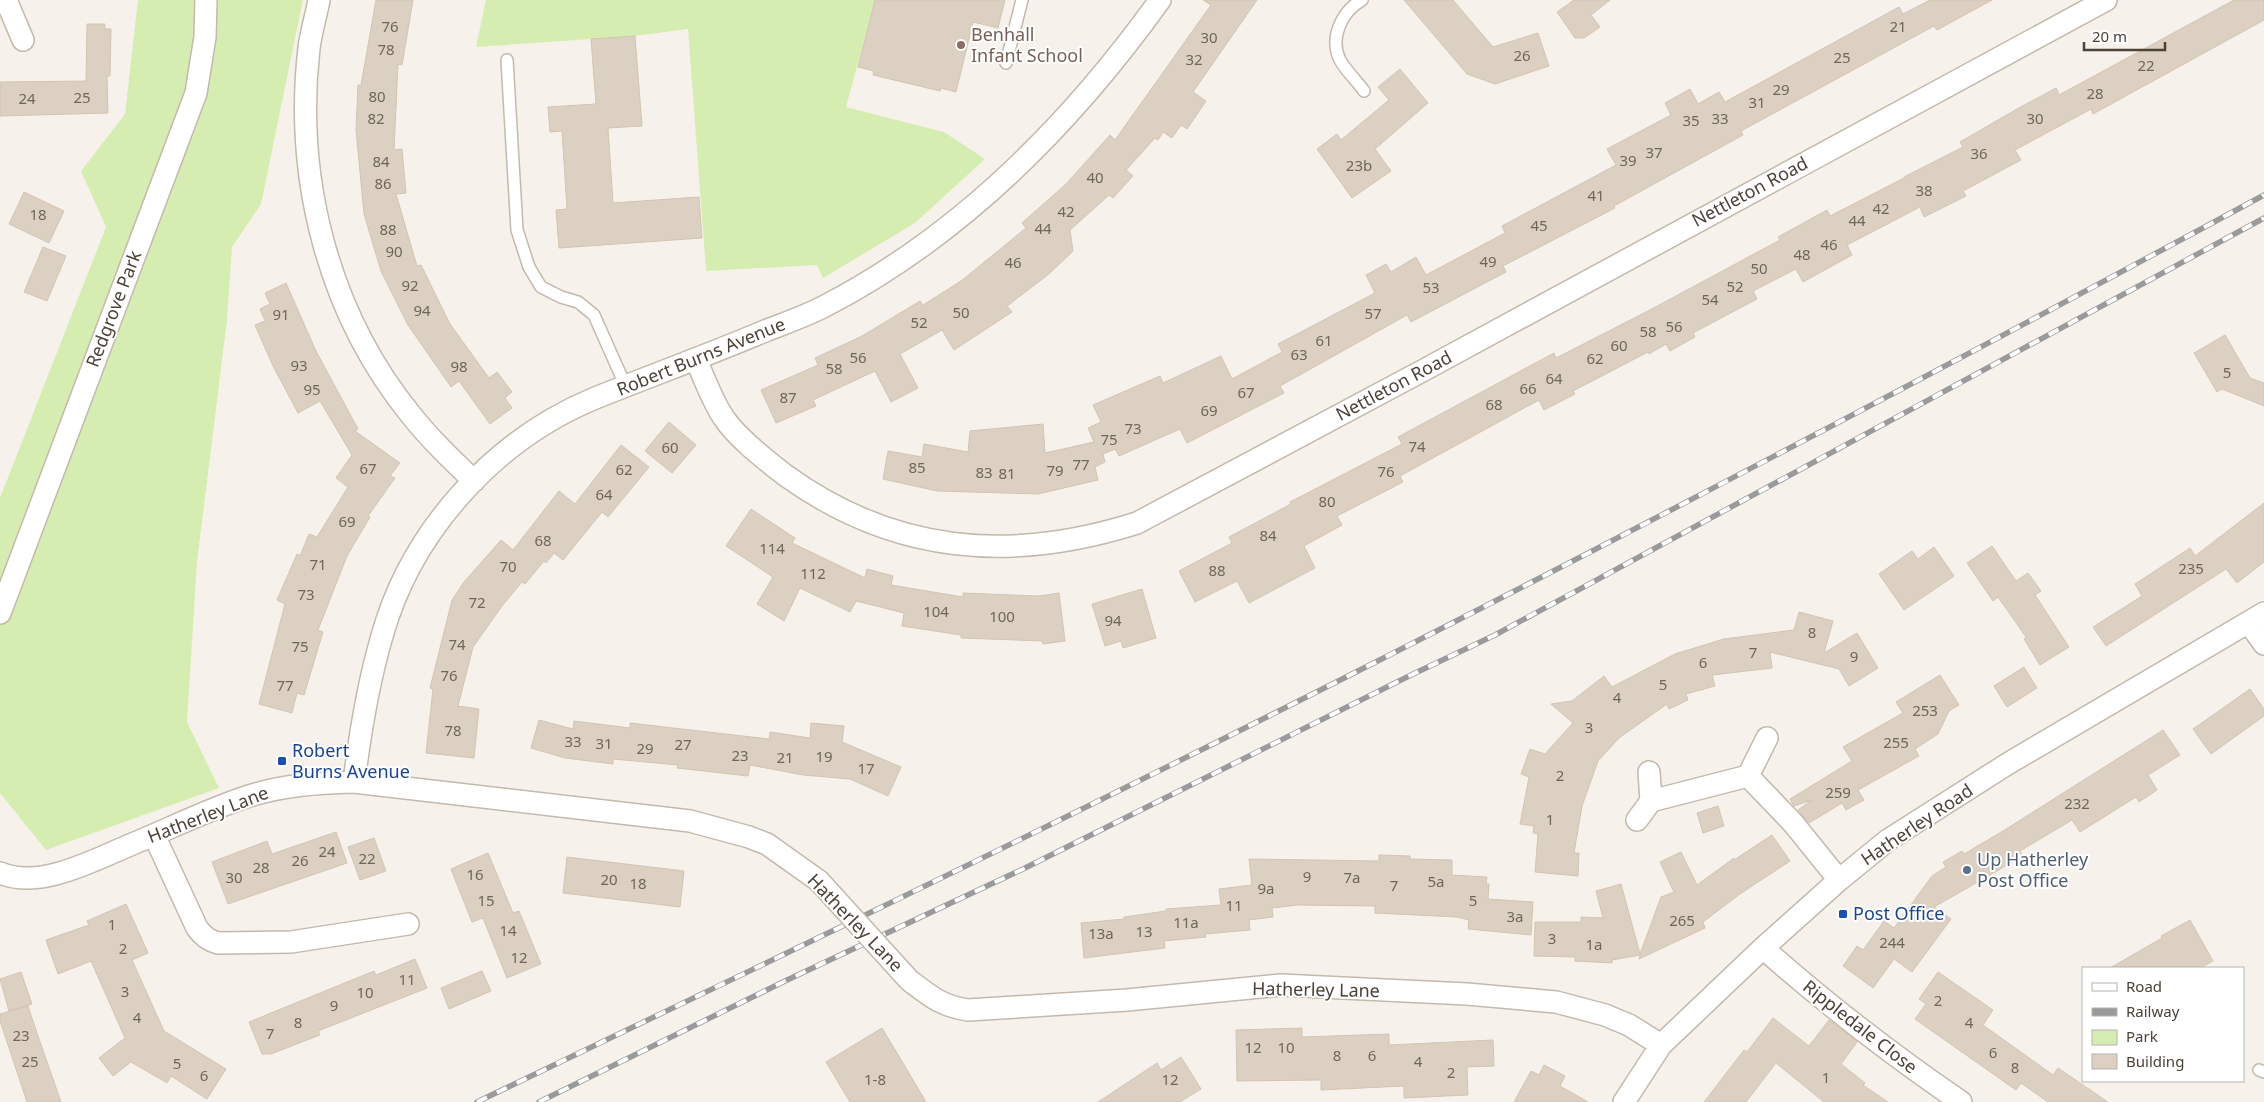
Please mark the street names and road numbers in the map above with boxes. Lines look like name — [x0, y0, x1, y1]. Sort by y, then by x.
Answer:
street label: Nettleton Road — [1687, 150, 1812, 232]
street label: Redgrove Park — [80, 247, 146, 370]
street label: Robert Burns Avenue — [613, 311, 788, 401]
street label: Nettleton Road — [1331, 344, 1456, 426]
street label: Hatherley Road — [1856, 778, 1977, 871]
street label: Hatherley Lane — [144, 780, 272, 848]
street label: Hatherley Lane — [803, 868, 909, 977]
street label: Rippledale Close — [1798, 974, 1923, 1078]
street label: Hatherley Lane — [1252, 976, 1380, 1002]

